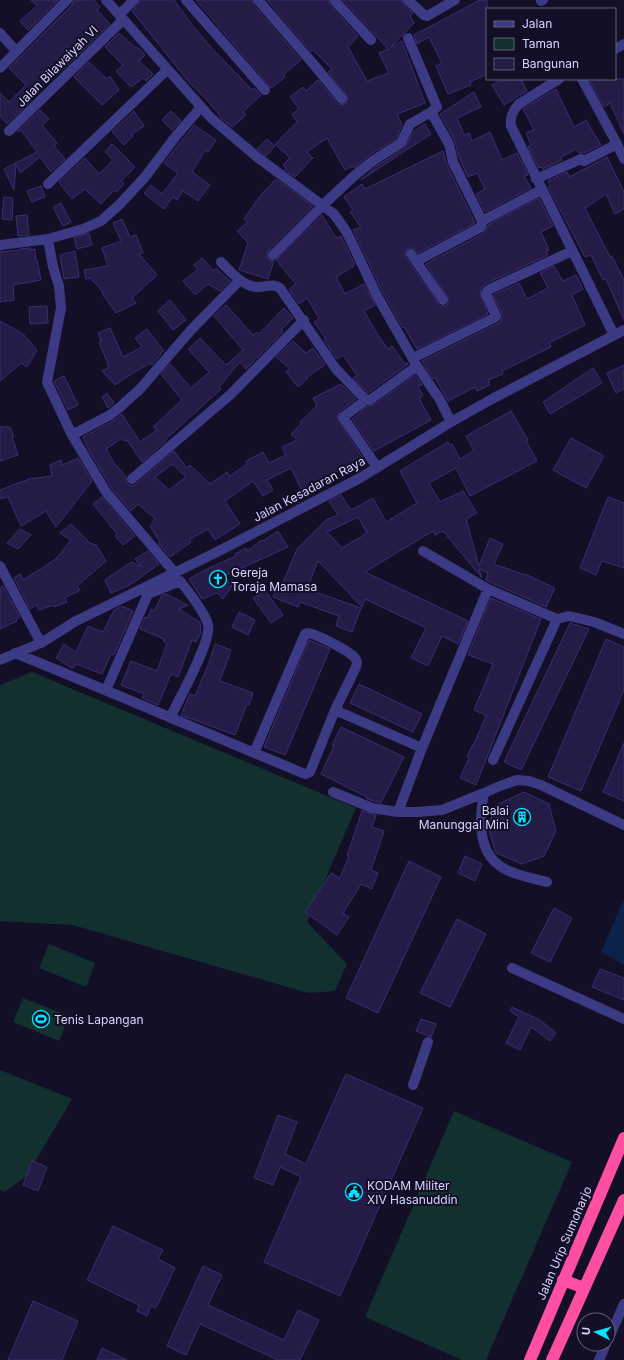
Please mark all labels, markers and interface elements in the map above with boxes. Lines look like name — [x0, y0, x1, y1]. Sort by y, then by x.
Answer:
legend — [486, 8, 616, 80]
text: Jalan — [522, 16, 552, 31]
street label: Jalan Bilawaiyah VI — [13, 22, 101, 110]
text: Taman — [522, 36, 560, 51]
text: Bangunan — [522, 56, 579, 71]
street label: Jalan Kesadaran Raya — [250, 453, 368, 525]
place label: Gereja Toraja Mamasa — [231, 565, 317, 594]
church icon: Gereja Toraja Mamasa — [208, 569, 228, 589]
place label: Balai Manunggal Mini — [419, 803, 509, 832]
building icon: Balai Manunggal Mini — [512, 807, 532, 827]
sports icon: Tenis Lapangan — [31, 1009, 51, 1029]
place label: Tenis Lapangan — [54, 1012, 144, 1027]
place label: KODAM Militer XIV Hasanuddin — [367, 1178, 458, 1207]
public building icon: KODAM Militer XIV Hasanuddin — [344, 1182, 364, 1202]
street label: Jalan Urip Sumoharjo — [533, 1184, 595, 1302]
north arrow — [576, 1312, 616, 1352]
text: U — [579, 1326, 593, 1336]

